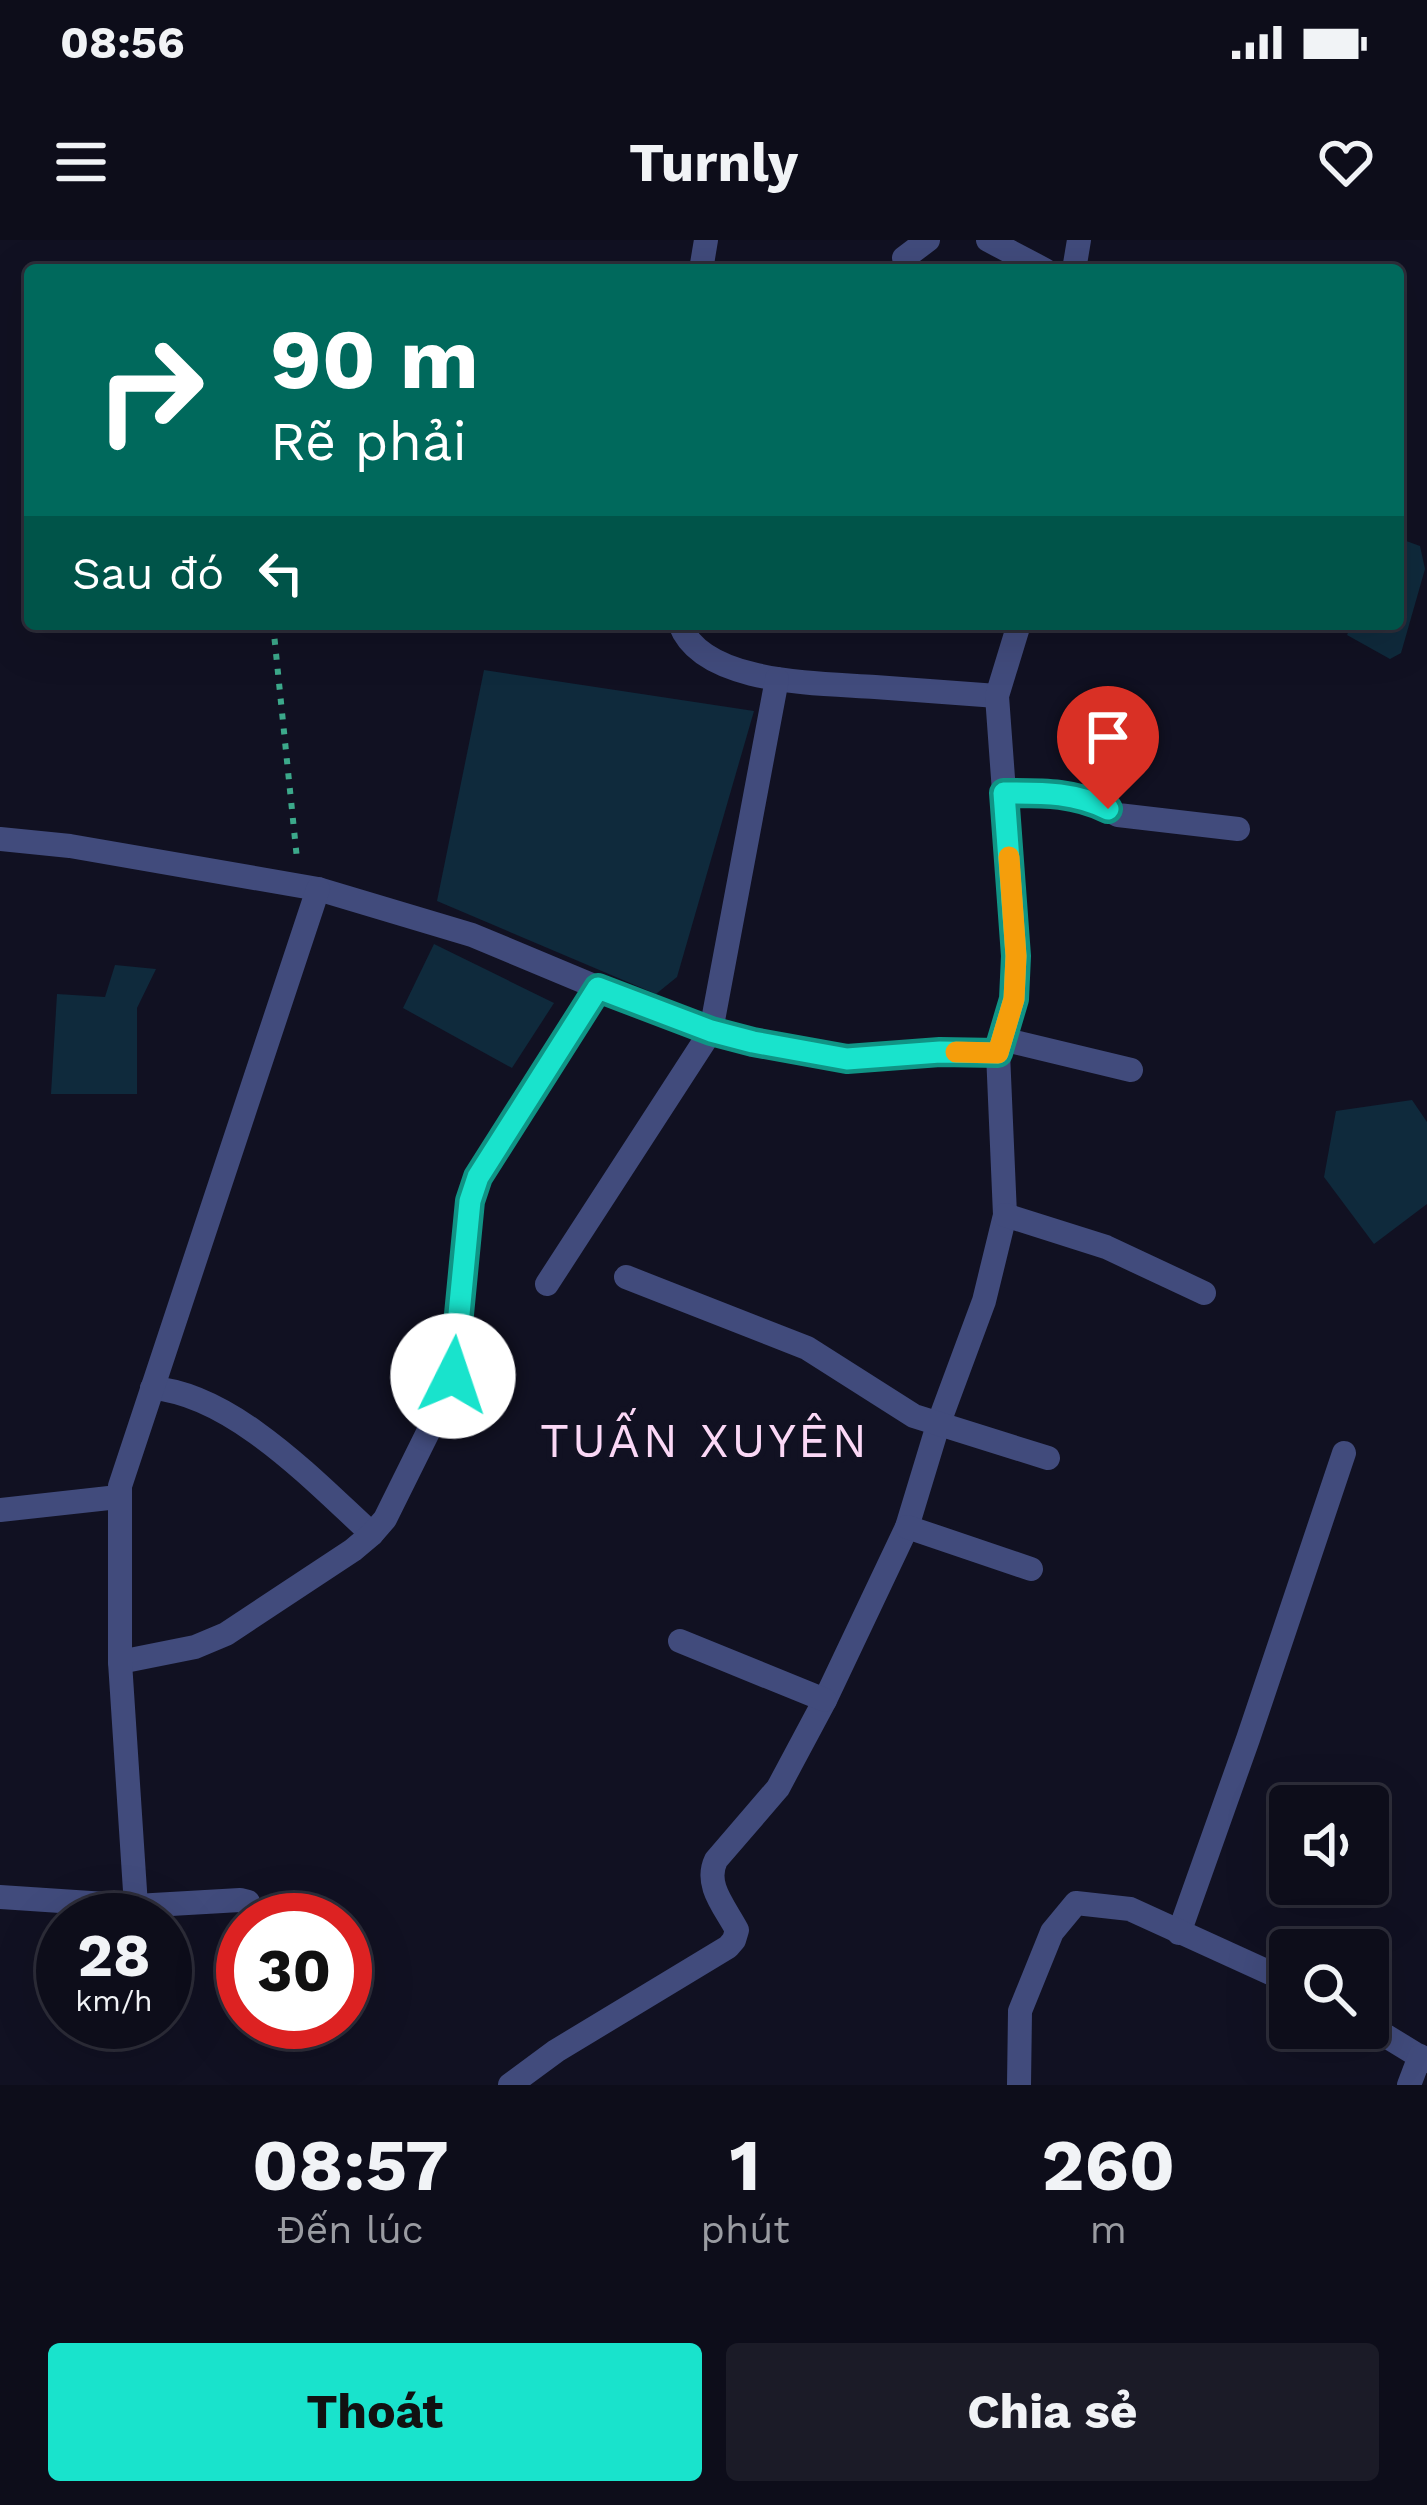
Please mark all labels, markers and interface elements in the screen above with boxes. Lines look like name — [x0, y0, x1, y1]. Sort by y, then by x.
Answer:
text: 08:56 — [60, 16, 185, 69]
icon: menu — [48, 129, 114, 195]
icon: heart — [1313, 129, 1379, 195]
text: Turnly — [629, 131, 798, 194]
text: 90 m — [270, 310, 479, 408]
icon: right — [72, 312, 228, 468]
text: Rẽ phải — [270, 410, 467, 473]
icon: left — [248, 540, 314, 606]
text: Sau đó — [72, 547, 224, 600]
pin — [1057, 686, 1159, 809]
icon: arrive — [1075, 704, 1141, 770]
position arrow — [390, 1313, 516, 1439]
district label: TUẤN XUYÊN — [540, 1408, 870, 1469]
map controls — [1269, 1785, 1389, 2049]
button: sound — [1269, 1785, 1389, 1905]
speed limit sign: 30 — [216, 1893, 372, 2049]
text: 28 — [77, 1920, 151, 1991]
button: search — [1269, 1929, 1389, 2049]
text: km/h — [75, 1983, 153, 2018]
text: 08:57 — [252, 2123, 449, 2207]
text: 1 — [730, 2123, 761, 2207]
text: 260 — [1041, 2123, 1175, 2207]
text: Đến lúc — [277, 2207, 424, 2252]
text: phút — [701, 2207, 790, 2252]
text: m — [1090, 2207, 1127, 2252]
button: Thoát — [48, 2343, 702, 2481]
button: Chia sẻ — [726, 2343, 1379, 2481]

